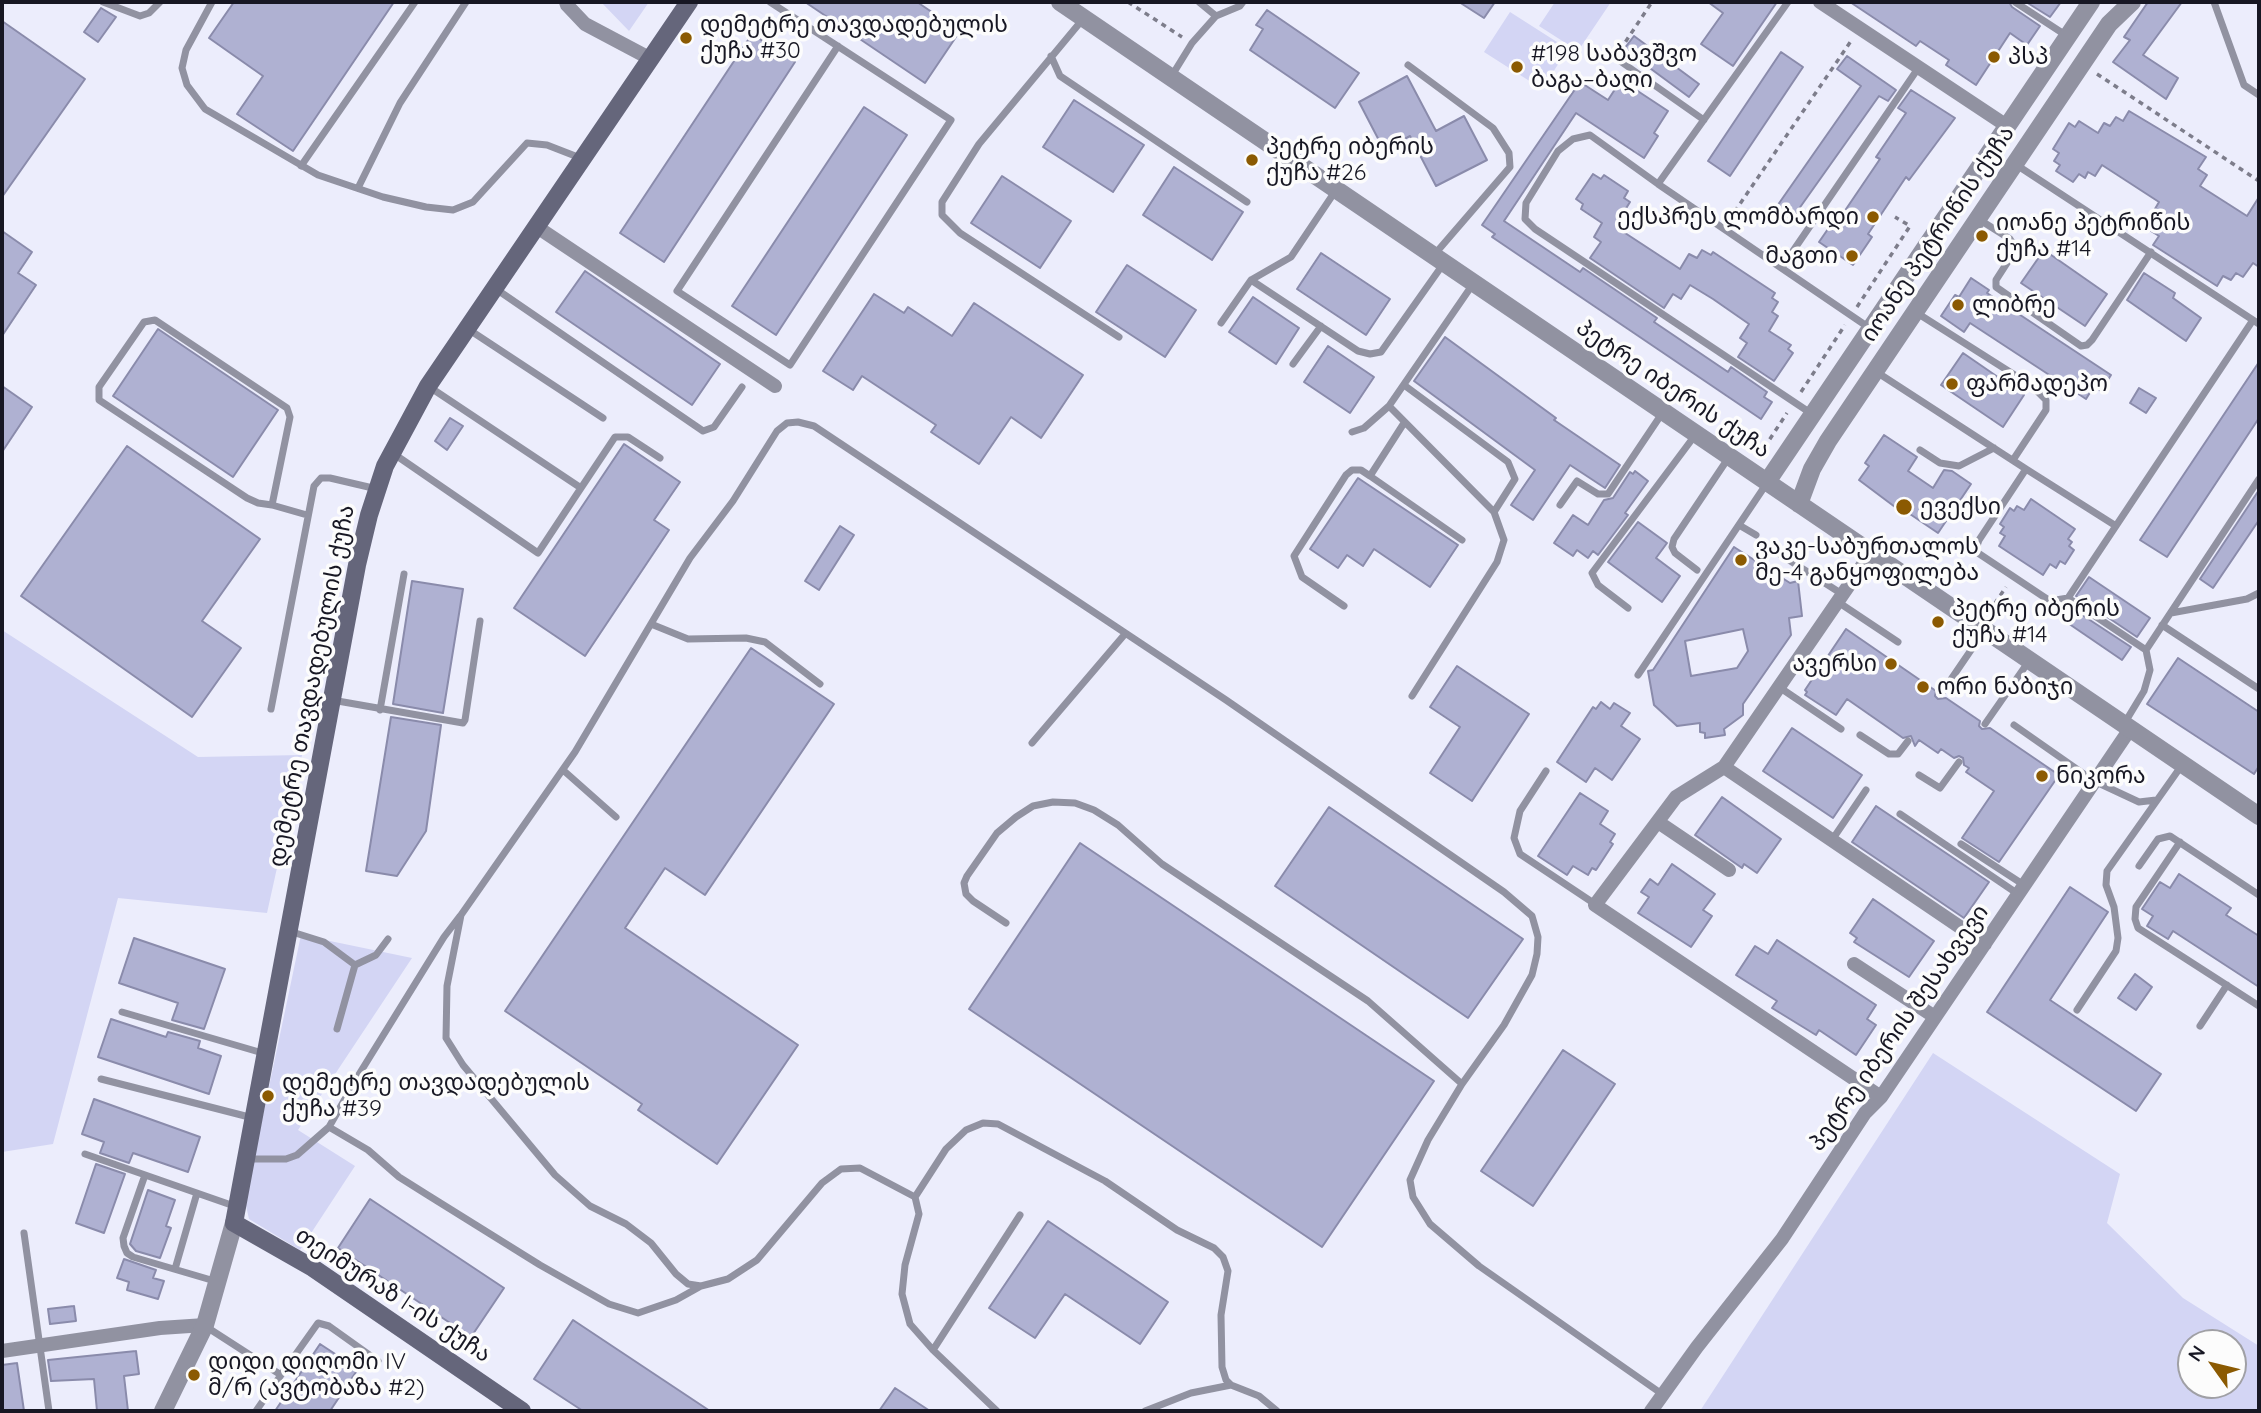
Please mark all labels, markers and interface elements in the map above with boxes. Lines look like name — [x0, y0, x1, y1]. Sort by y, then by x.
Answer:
place label: დემეტრე თავდადებულის ქუჩა #30 — [700, 11, 1008, 65]
marker: დემეტრე თავდადებულის ქუჩა #30 — [678, 30, 694, 46]
place label: #198 საბავშვო ბაგა–ბაღი — [1531, 40, 1697, 94]
place label: პსპ — [2008, 43, 2048, 71]
marker: პსპ — [1986, 49, 2002, 65]
marker: #198 საბავშვო ბაგა–ბაღი — [1509, 59, 1525, 75]
street label: იოანე პეტრიწის ქუჩა — [1855, 121, 2021, 347]
place label: პეტრე იბერის ქუჩა #26 — [1266, 133, 1434, 187]
marker: პეტრე იბერის ქუჩა #26 — [1244, 152, 1260, 168]
place label: ექსპრეს ლომბარდი — [1617, 203, 1859, 231]
marker: ექსპრეს ლომბარდი — [1865, 209, 1881, 225]
place label: იოანე პეტრიწის ქუჩა #14 — [1996, 209, 2190, 263]
marker: იოანე პეტრიწის ქუჩა #14 — [1974, 228, 1990, 244]
place label: მაგთი — [1765, 242, 1838, 270]
marker: მაგთი — [1844, 248, 1860, 264]
place label: ლიბრე — [1972, 291, 2056, 319]
marker: ლიბრე — [1950, 297, 1966, 313]
street label: პეტრე იბერის ქუჩა — [1571, 314, 1775, 464]
place label: ფარმადეპო — [1966, 370, 2108, 398]
marker: ფარმადეპო — [1944, 376, 1960, 392]
place label: ევექსი — [1920, 493, 2001, 521]
marker: ევექსი — [1894, 497, 1914, 517]
street label: დემეტრე თავდადებულის ქუჩა — [263, 503, 361, 869]
place label: ვაკე-საბურთალოს მე-4 განყოფილება — [1755, 533, 1979, 587]
marker: ვაკე-საბურთალოს მე-4 განყოფილება — [1733, 552, 1749, 568]
place label: პეტრე იბერის ქუჩა #14 — [1952, 595, 2120, 649]
marker: პეტრე იბერის ქუჩა #14 — [1930, 614, 1946, 630]
place label: ავერსი — [1792, 650, 1877, 678]
marker: ავერსი — [1883, 656, 1899, 672]
place label: ორი ნაბიჯი — [1937, 673, 2073, 701]
marker: ორი ნაბიჯი — [1915, 679, 1931, 695]
place label: ნიკორა — [2056, 762, 2146, 790]
marker: ნიკორა — [2034, 768, 2050, 784]
street label: პეტრე იბერის შესახვევი — [1803, 899, 1995, 1157]
place label: დემეტრე თავდადებულის ქუჩა #39 — [282, 1069, 590, 1123]
marker: დემეტრე თავდადებულის ქუჩა #39 — [260, 1088, 276, 1104]
street label: თეიმურაზ I-ის ქუჩა — [290, 1221, 496, 1369]
north arrow — [2177, 1329, 2247, 1399]
text: N — [2182, 1341, 2210, 1366]
place label: დიდი დიღომი IV მ/რ (ავტობაზა #2) — [208, 1348, 425, 1402]
marker: დიდი დიღომი IV მ/რ (ავტობაზა #2) — [186, 1367, 202, 1383]

